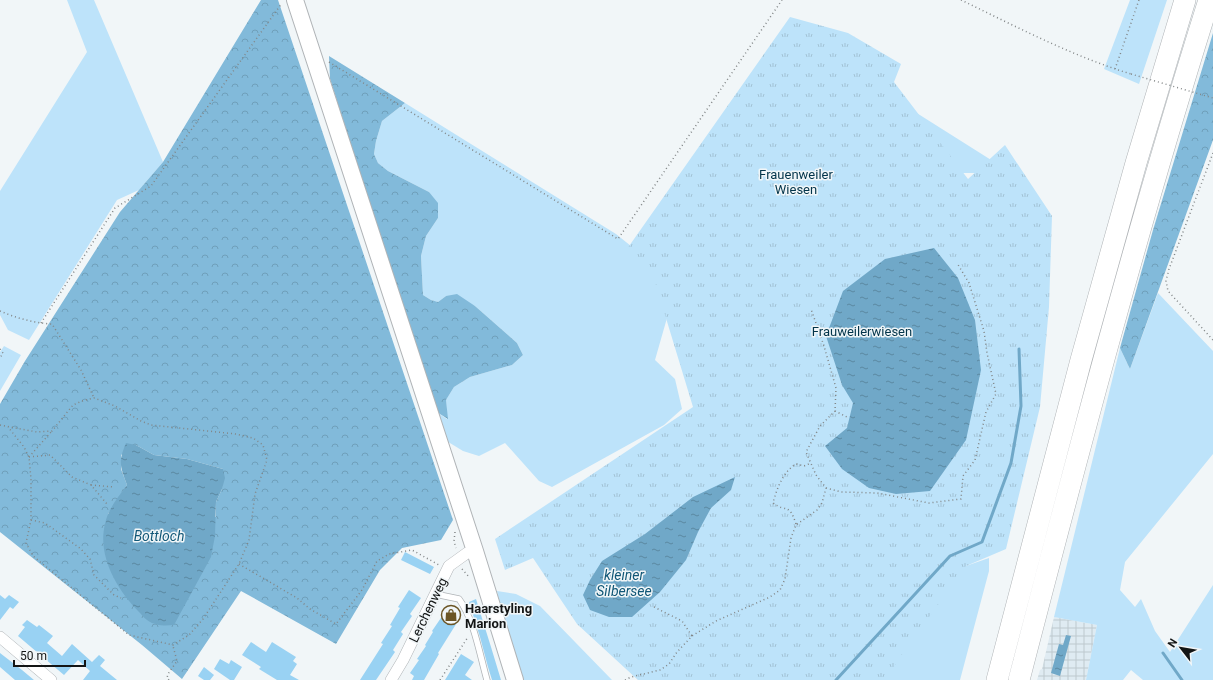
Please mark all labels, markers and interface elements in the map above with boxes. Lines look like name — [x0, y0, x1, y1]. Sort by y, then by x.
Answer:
park label: Frauenweiler Wiesen — [759, 167, 833, 197]
park label: Frauweilerwiesen — [812, 324, 912, 339]
water label: Bottloch — [134, 528, 184, 544]
water label: kleiner Silbersee — [596, 567, 652, 599]
street label: Lerchenweg — [406, 575, 450, 645]
place label: Haarstyling Marion — [465, 601, 532, 631]
shop icon: Haarstyling Marion — [440, 604, 462, 626]
north arrow — [1161, 628, 1201, 668]
text: N — [1165, 636, 1181, 650]
scale bar — [14, 642, 85, 668]
text: 50 m — [20, 649, 47, 663]

